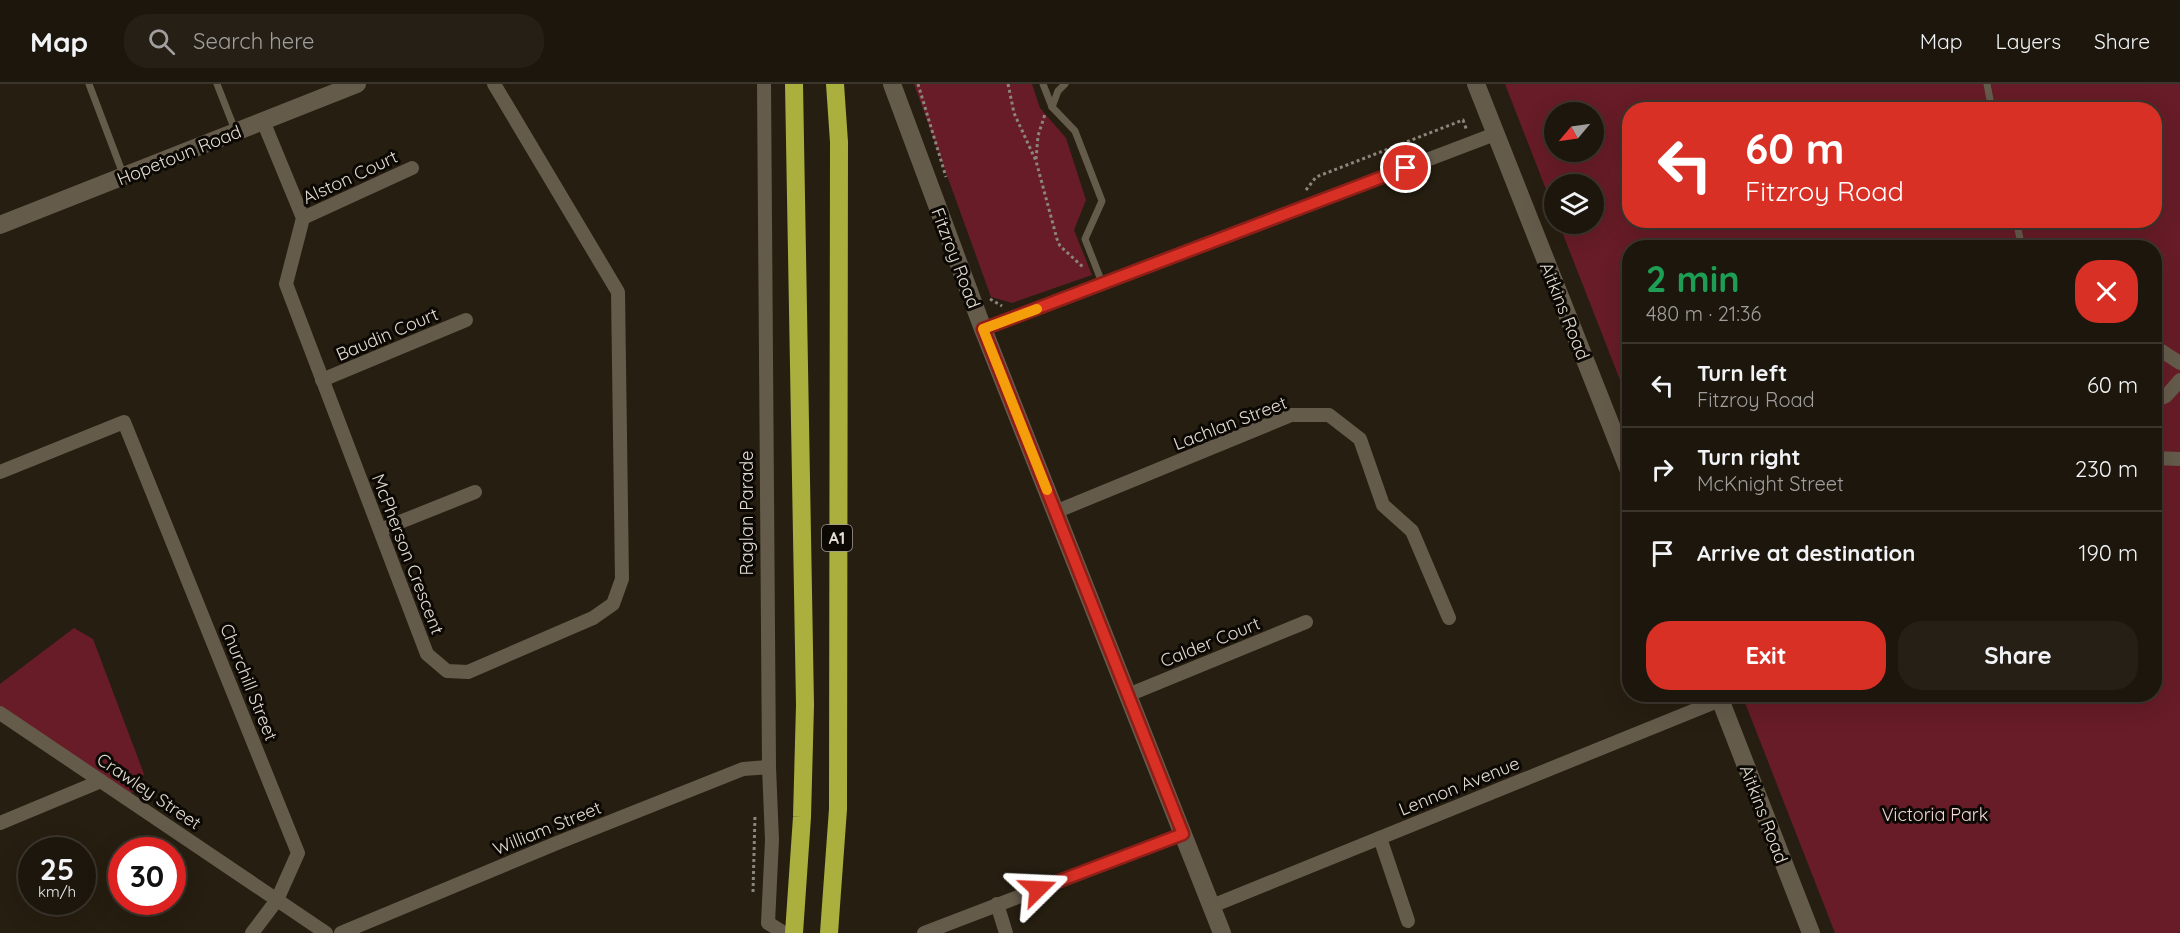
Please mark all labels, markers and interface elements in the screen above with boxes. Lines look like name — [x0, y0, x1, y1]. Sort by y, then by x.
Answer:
search box — [124, 14, 544, 68]
text: Map — [30, 24, 88, 59]
icon: search — [145, 25, 178, 58]
text: Search here — [193, 27, 315, 55]
text: Map — [1920, 28, 1963, 54]
text: Layers — [1996, 28, 2061, 54]
text: Share — [2094, 28, 2150, 54]
north arrow — [1544, 102, 1604, 162]
map controls — [1544, 102, 1604, 234]
street label: Hopetoun Road — [113, 120, 245, 190]
text: 60 m — [1745, 122, 1845, 175]
icon: left — [1646, 126, 1724, 204]
pin — [1380, 142, 1431, 193]
street label: Alston Court — [299, 145, 401, 209]
icon: arrive — [1389, 151, 1422, 184]
button: layers — [1544, 174, 1604, 234]
text: Fitzroy Road — [1745, 174, 1904, 208]
street label: Fitzroy Road — [926, 204, 986, 312]
text: 2 min — [1646, 256, 1740, 301]
street label: Aitkins Road — [1535, 259, 1595, 363]
button: close — [2075, 260, 2138, 323]
text: 480 m · 21:36 — [1646, 301, 1761, 326]
street label: Baudin Court — [332, 302, 442, 366]
text: Turn left — [1697, 359, 1787, 387]
icon: left — [1646, 369, 1679, 402]
text: 60 m — [2087, 371, 2138, 399]
text: Fitzroy Road — [1697, 387, 1815, 412]
street label: Lachlan Street — [1170, 391, 1290, 455]
text: Turn right — [1697, 443, 1801, 471]
street label: Raglan Parade — [735, 451, 758, 575]
icon: right — [1646, 453, 1679, 486]
text: 230 m — [2075, 455, 2138, 483]
street label: McPherson Crescent — [367, 471, 449, 637]
text: McKnight Street — [1697, 471, 1844, 496]
road number: A1 — [822, 525, 852, 551]
icon: arrive — [1646, 537, 1679, 570]
text: Arrive at destination — [1697, 539, 1915, 567]
text: 190 m — [2078, 539, 2138, 567]
street label: Calder Court — [1157, 612, 1263, 672]
street label: Churchill Street — [215, 620, 283, 744]
button: Exit — [1646, 621, 1886, 690]
button: Share — [1898, 621, 2138, 690]
street label: Crawley Street — [92, 748, 206, 834]
street label: Lennon Avenue — [1395, 751, 1523, 821]
street label: Aitkins Road — [1735, 762, 1793, 866]
street label: William Street — [489, 796, 605, 860]
park label: Victoria Park — [1882, 803, 1988, 826]
speed limit sign: 30 — [108, 837, 186, 915]
text: 25 — [40, 850, 74, 888]
position arrow — [1006, 857, 1070, 921]
text: km/h — [38, 882, 76, 901]

